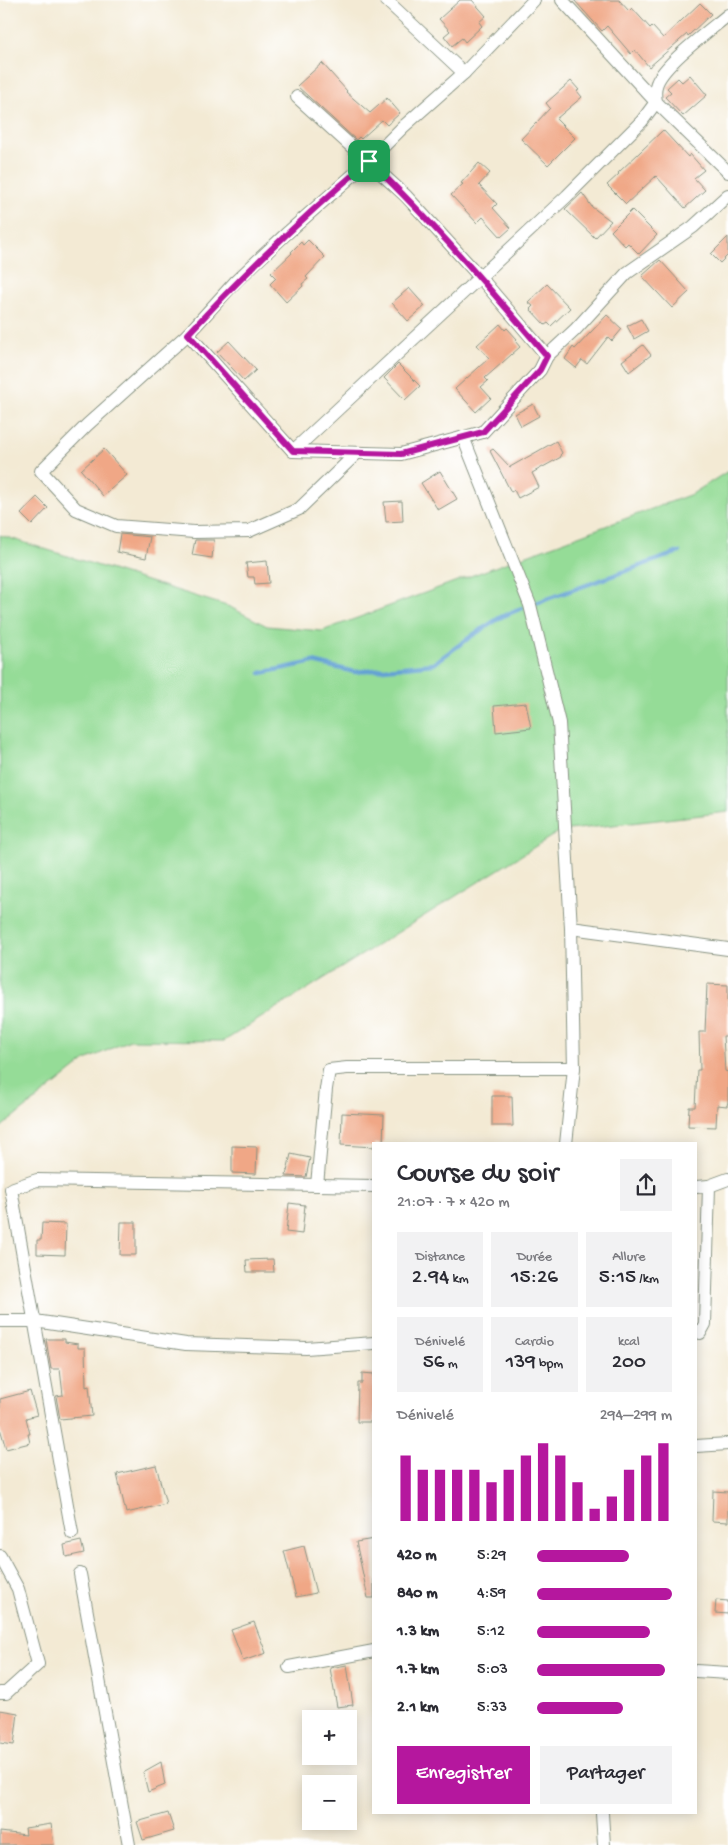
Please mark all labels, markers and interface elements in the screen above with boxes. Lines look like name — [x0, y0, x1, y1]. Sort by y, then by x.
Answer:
pin — [348, 140, 390, 182]
icon: arrive — [355, 147, 383, 175]
text: Course du soir — [397, 1158, 558, 1191]
button: share — [620, 1159, 672, 1211]
text: 21:07 · 7 × 420 m — [397, 1194, 510, 1213]
text: Distance — [415, 1249, 465, 1266]
text: Durée — [517, 1249, 552, 1266]
text: Allure — [612, 1249, 645, 1266]
text: 2.94 — [412, 1266, 449, 1291]
text: 15:26 — [511, 1266, 558, 1291]
text: 5:15 — [599, 1266, 636, 1291]
text: km — [449, 1271, 469, 1288]
text: /km — [636, 1271, 659, 1288]
text: Dénivelé — [415, 1334, 465, 1351]
text: Cardio — [515, 1334, 554, 1351]
text: kcal — [618, 1334, 640, 1351]
text: 56 — [423, 1351, 444, 1376]
text: 139 — [506, 1351, 536, 1376]
text: 200 — [612, 1351, 646, 1376]
text: m — [444, 1356, 458, 1373]
text: bpm — [536, 1356, 563, 1373]
text: Dénivelé — [397, 1407, 454, 1426]
text: 294–299 m — [600, 1407, 672, 1426]
text: 420 m — [397, 1547, 437, 1566]
text: 5:29 — [477, 1547, 506, 1566]
text: 840 m — [397, 1585, 438, 1604]
text: 4:59 — [477, 1585, 506, 1604]
text: 1.3 km — [397, 1623, 439, 1642]
text: 5:12 — [477, 1623, 505, 1642]
text: 1.7 km — [397, 1661, 439, 1680]
text: 5:03 — [477, 1661, 508, 1680]
text: 2.1 km — [397, 1699, 439, 1718]
text: 5:33 — [477, 1699, 507, 1718]
map controls — [302, 1710, 357, 1830]
button: + — [302, 1710, 357, 1765]
button: Enregistrer — [397, 1746, 530, 1804]
button: Partager — [540, 1746, 672, 1804]
button: − — [302, 1775, 357, 1830]

